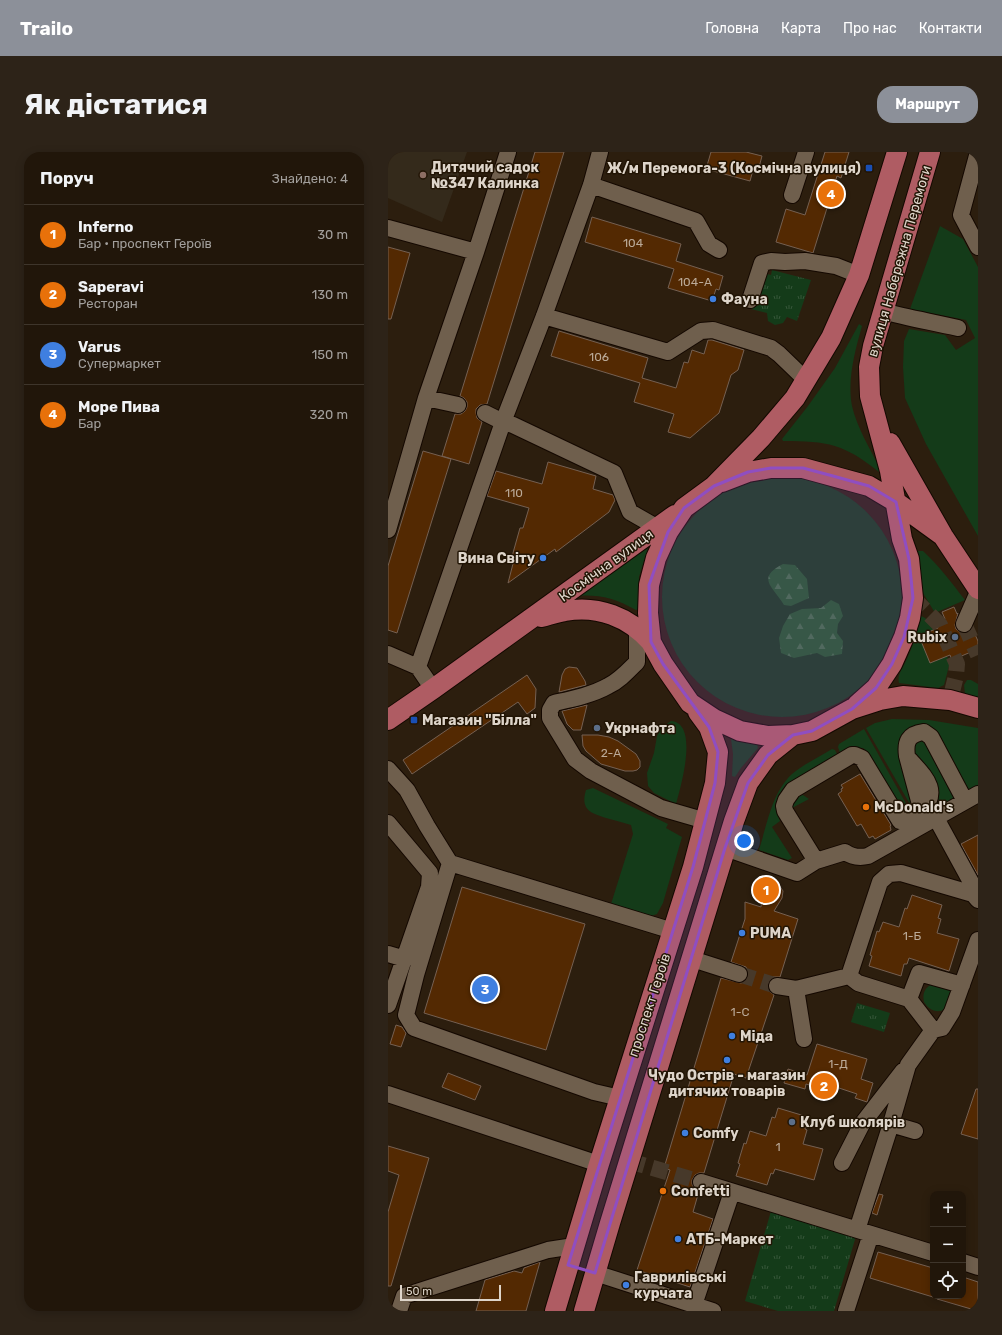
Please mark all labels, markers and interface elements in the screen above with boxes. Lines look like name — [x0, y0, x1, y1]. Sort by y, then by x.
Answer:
text: Trailo — [20, 17, 73, 40]
text: Головна — [705, 20, 759, 37]
text: Карта — [781, 20, 821, 37]
text: Про нас — [843, 20, 897, 37]
text: Контакти — [919, 20, 982, 37]
button: Маршрут — [877, 86, 978, 123]
text: Як дістатися — [24, 88, 208, 121]
place label: Дитячий садок №347 Калинка — [431, 159, 540, 192]
place label: Ж/м Перемога-3 (Космічна вулиця) — [607, 160, 861, 177]
street label: вулиця Набережна Перемоги — [864, 163, 935, 359]
marker: Ж/м Перемога-3 (Космічна вулиця) — [864, 163, 874, 173]
text: Поруч — [40, 168, 94, 188]
marker: Дитячий садок №347 Калинка — [418, 170, 428, 180]
text: Знайдено: 4 — [272, 171, 348, 186]
pin: 4 — [818, 179, 844, 209]
text: Inferno — [78, 218, 134, 236]
text: 1 — [50, 227, 56, 242]
text: 30 m — [317, 227, 348, 242]
text: Бар · проспект Героїв — [78, 236, 212, 251]
house number: 104 — [623, 236, 644, 250]
house number: 104-А — [678, 275, 712, 289]
text: Saperavi — [78, 278, 144, 296]
text: 2 — [49, 287, 57, 302]
text: 130 m — [312, 287, 348, 302]
place label: Фауна — [721, 291, 768, 308]
marker: Фауна — [708, 294, 718, 304]
text: Ресторан — [78, 296, 138, 311]
text: Varus — [78, 338, 121, 356]
text: 3 — [49, 347, 57, 362]
text: 150 m — [312, 347, 348, 362]
house number: 106 — [589, 350, 609, 364]
text: Супермаркет — [78, 356, 161, 371]
text: Море Пива — [78, 398, 160, 416]
text: 4 — [49, 407, 57, 422]
text: 320 m — [310, 407, 348, 422]
text: Бар — [78, 416, 101, 431]
house number: 110 — [505, 486, 523, 500]
street label: Космічна вулиця — [556, 525, 657, 605]
place label: Вина Світу — [458, 550, 536, 567]
marker: Вина Світу — [538, 553, 548, 563]
place label: Rubix — [907, 629, 948, 646]
marker: Rubix — [950, 632, 960, 642]
place label: Магазин "Білла" — [422, 712, 537, 729]
marker: Магазин "Білла" — [409, 715, 419, 725]
place label: Укрнафта — [605, 720, 675, 737]
marker: Укрнафта — [592, 723, 602, 733]
house number: 2-А — [601, 746, 621, 760]
place label: McDonald's — [874, 799, 954, 816]
marker: McDonald's — [861, 802, 871, 812]
your location — [734, 831, 754, 851]
pin: 1 — [753, 875, 779, 905]
place label: PUMA — [750, 925, 791, 942]
marker: PUMA — [737, 928, 747, 938]
house number: 1-Б — [903, 929, 922, 943]
street label: проспект Героїв — [625, 951, 674, 1059]
pin: 3 — [472, 974, 498, 1004]
house number: 1-С — [731, 1005, 749, 1019]
place label: Міда — [740, 1028, 773, 1045]
marker: Міда — [727, 1031, 737, 1041]
marker: Чудо Острів - магазин дитячих товарів — [722, 1055, 732, 1065]
house number: 1-Д — [828, 1057, 848, 1071]
place label: Чудо Острів - магазин дитячих товарів — [648, 1067, 806, 1100]
pin: 2 — [811, 1071, 837, 1101]
place label: Клуб школярів — [800, 1114, 905, 1131]
marker: Клуб школярів — [787, 1117, 797, 1127]
place label: Comfy — [693, 1125, 739, 1142]
marker: Comfy — [680, 1128, 690, 1138]
house number: 1 — [775, 1140, 781, 1154]
place label: Confetti — [671, 1183, 730, 1200]
marker: Confetti — [658, 1186, 668, 1196]
map controls — [930, 1191, 966, 1299]
button: + — [930, 1191, 966, 1227]
button: − — [930, 1227, 966, 1263]
place label: АТБ-Маркет — [686, 1231, 774, 1248]
marker: АТБ-Маркет — [673, 1234, 683, 1244]
button: locate — [930, 1263, 966, 1299]
place label: Гаврилівські курчата — [634, 1269, 726, 1302]
marker: Гаврилівські курчата — [621, 1280, 631, 1290]
scale bar — [400, 1283, 501, 1302]
text: 50 m — [406, 1285, 432, 1298]

